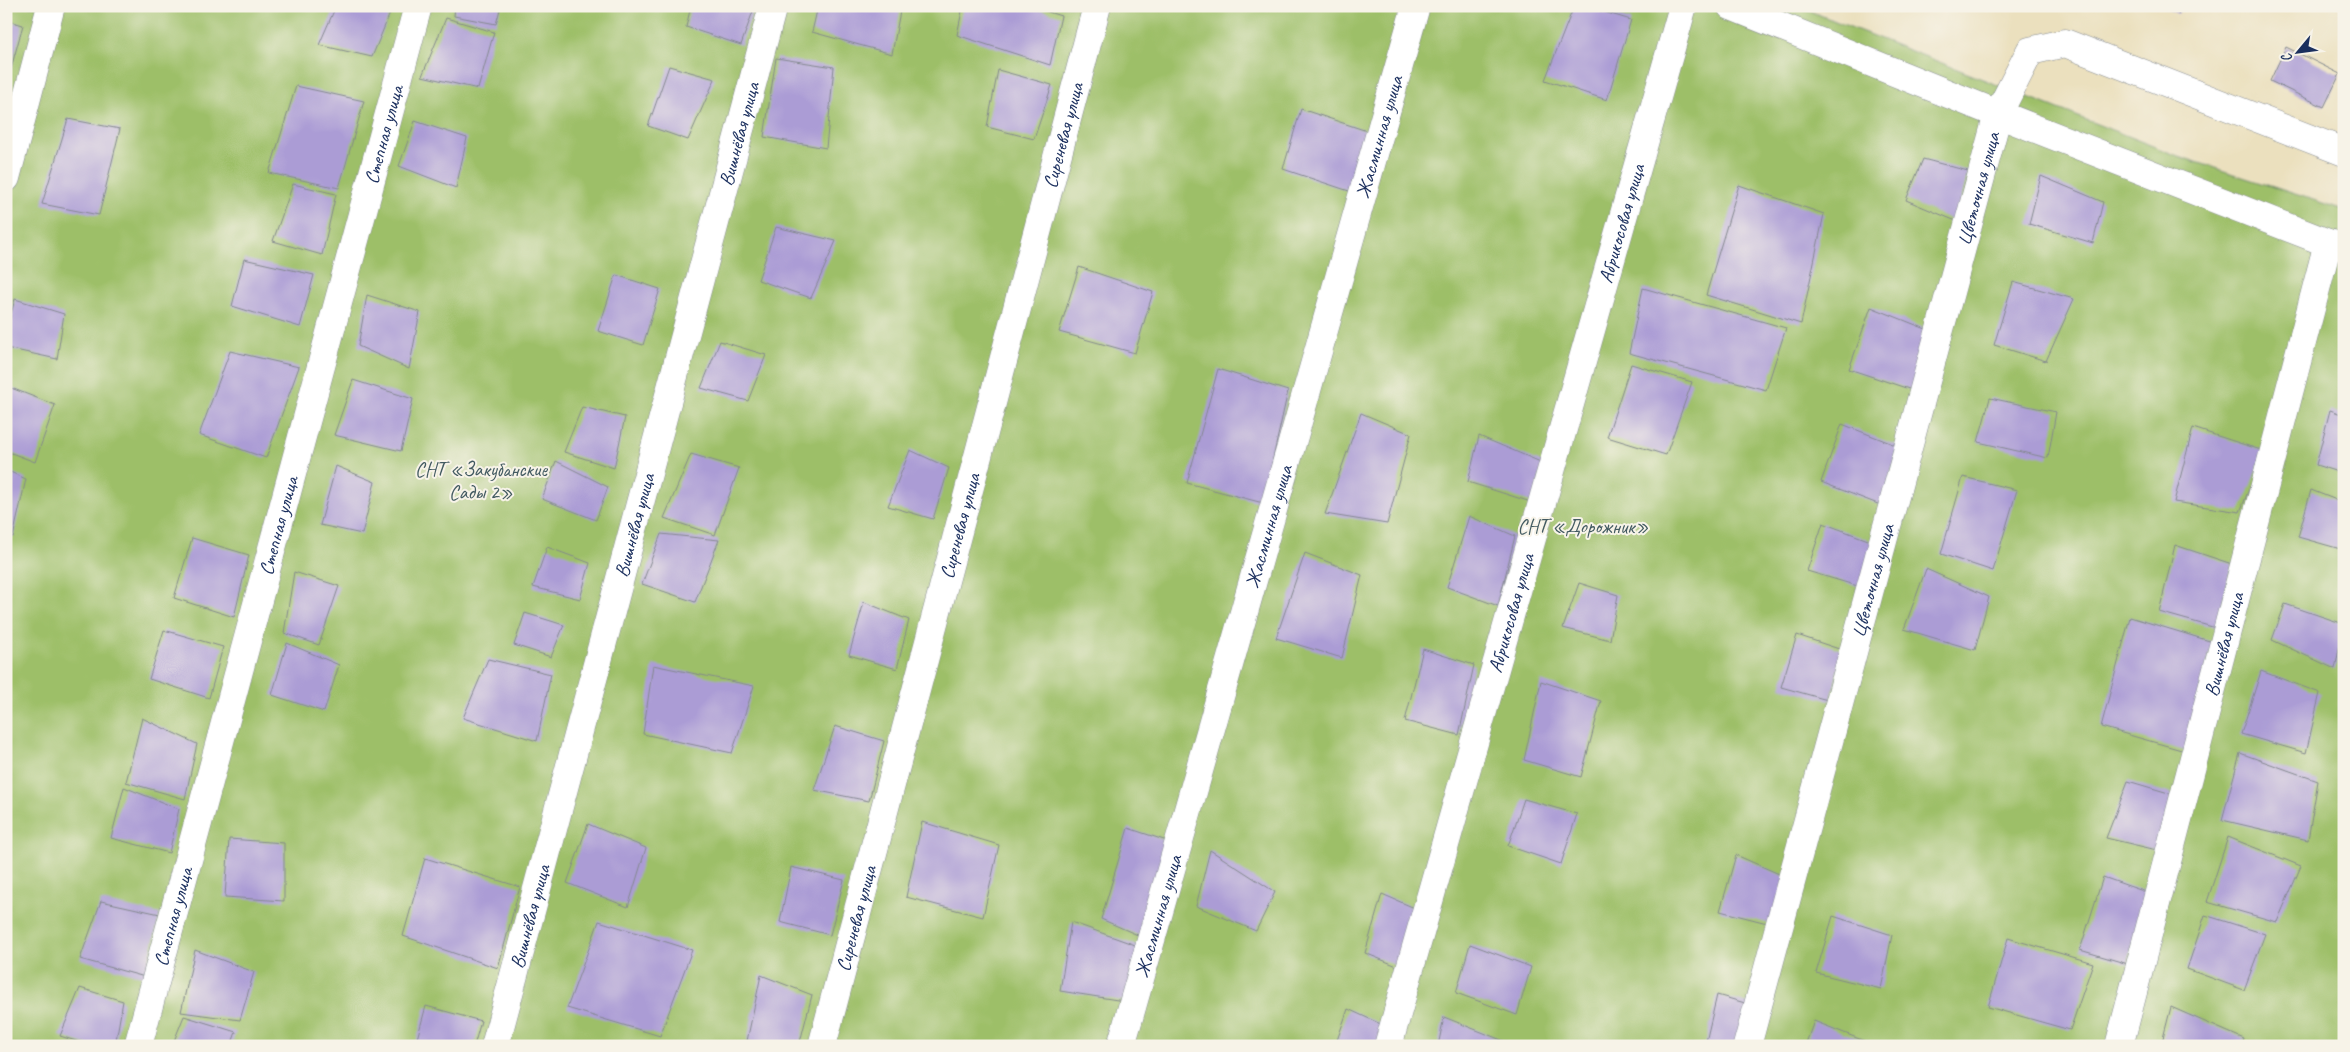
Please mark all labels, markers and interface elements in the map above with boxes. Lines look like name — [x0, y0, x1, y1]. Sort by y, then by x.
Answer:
north arrow — [2272, 28, 2322, 78]
text: С — [2277, 49, 2296, 65]
street label: Жасминная улица — [1350, 71, 1408, 201]
street label: Вишнёвая улица — [713, 78, 765, 188]
street label: Сиреневая улица — [1037, 78, 1089, 191]
street label: Степная улица — [358, 81, 409, 187]
street label: Цветочная улица — [1951, 128, 2005, 248]
street label: Абрикосовая улица — [1593, 159, 1651, 286]
park label: СНТ «Закубанские Сады 2» — [415, 457, 548, 505]
street label: Жасминная улица — [1239, 461, 1298, 591]
street label: Вишнёвая улица — [608, 469, 660, 580]
street label: Сиреневая улица — [934, 469, 986, 581]
street label: Степная улица — [253, 472, 304, 578]
park label: СНТ «Дорожник» — [1517, 514, 1649, 539]
street label: Цветочная улица — [1845, 520, 1900, 640]
street label: Абрикосовая улица — [1482, 549, 1540, 675]
street label: Вишнёвая улица — [2198, 588, 2249, 699]
street label: Жасминная улица — [1129, 851, 1187, 980]
street label: Вишнёвая улица — [504, 860, 556, 971]
street label: Сиреневая улица — [830, 861, 882, 974]
street label: Степная улица — [148, 863, 199, 969]

